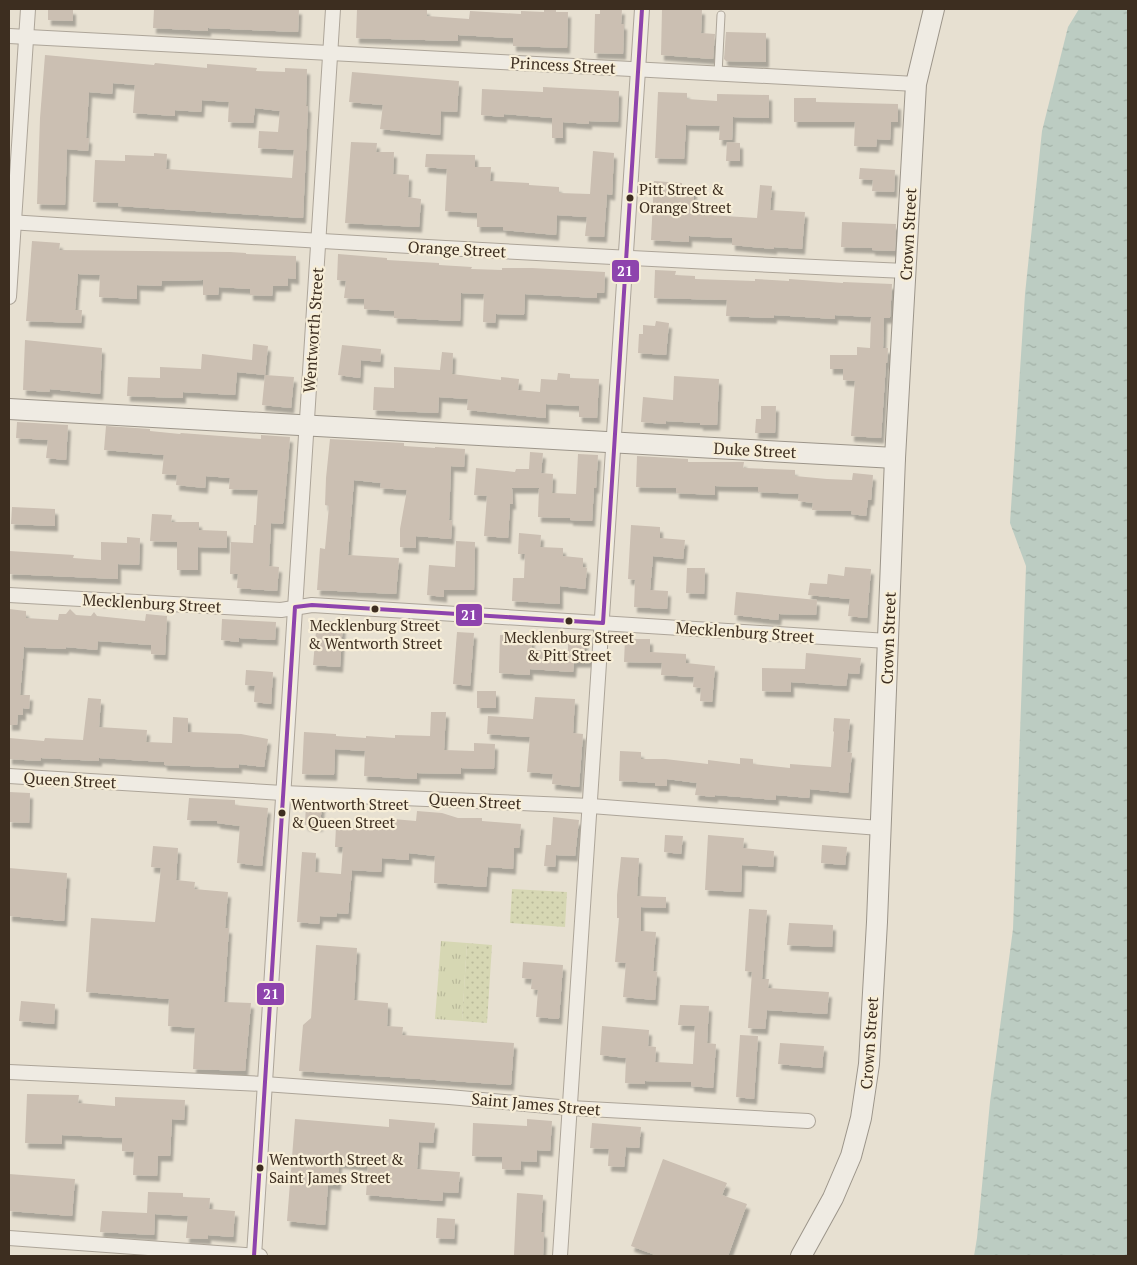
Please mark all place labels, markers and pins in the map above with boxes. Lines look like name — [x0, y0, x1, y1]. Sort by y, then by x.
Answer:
place label: Pitt Street & Orange Street — [639, 179, 732, 217]
marker: Pitt Street & Orange Street — [625, 193, 635, 203]
marker: Mecklenburg Street & Wentworth Street — [370, 604, 380, 614]
place label: Mecklenburg Street & Wentworth Street — [308, 615, 443, 653]
marker: Mecklenburg Street & Pitt Street — [564, 616, 574, 626]
place label: Mecklenburg Street & Pitt Street — [504, 627, 635, 665]
place label: Wentworth Street & Queen Street — [291, 794, 409, 832]
marker: Wentworth Street & Queen Street — [277, 808, 287, 818]
place label: Wentworth Street & Saint James Street — [269, 1149, 404, 1187]
marker: Wentworth Street & Saint James Street — [255, 1163, 265, 1173]

